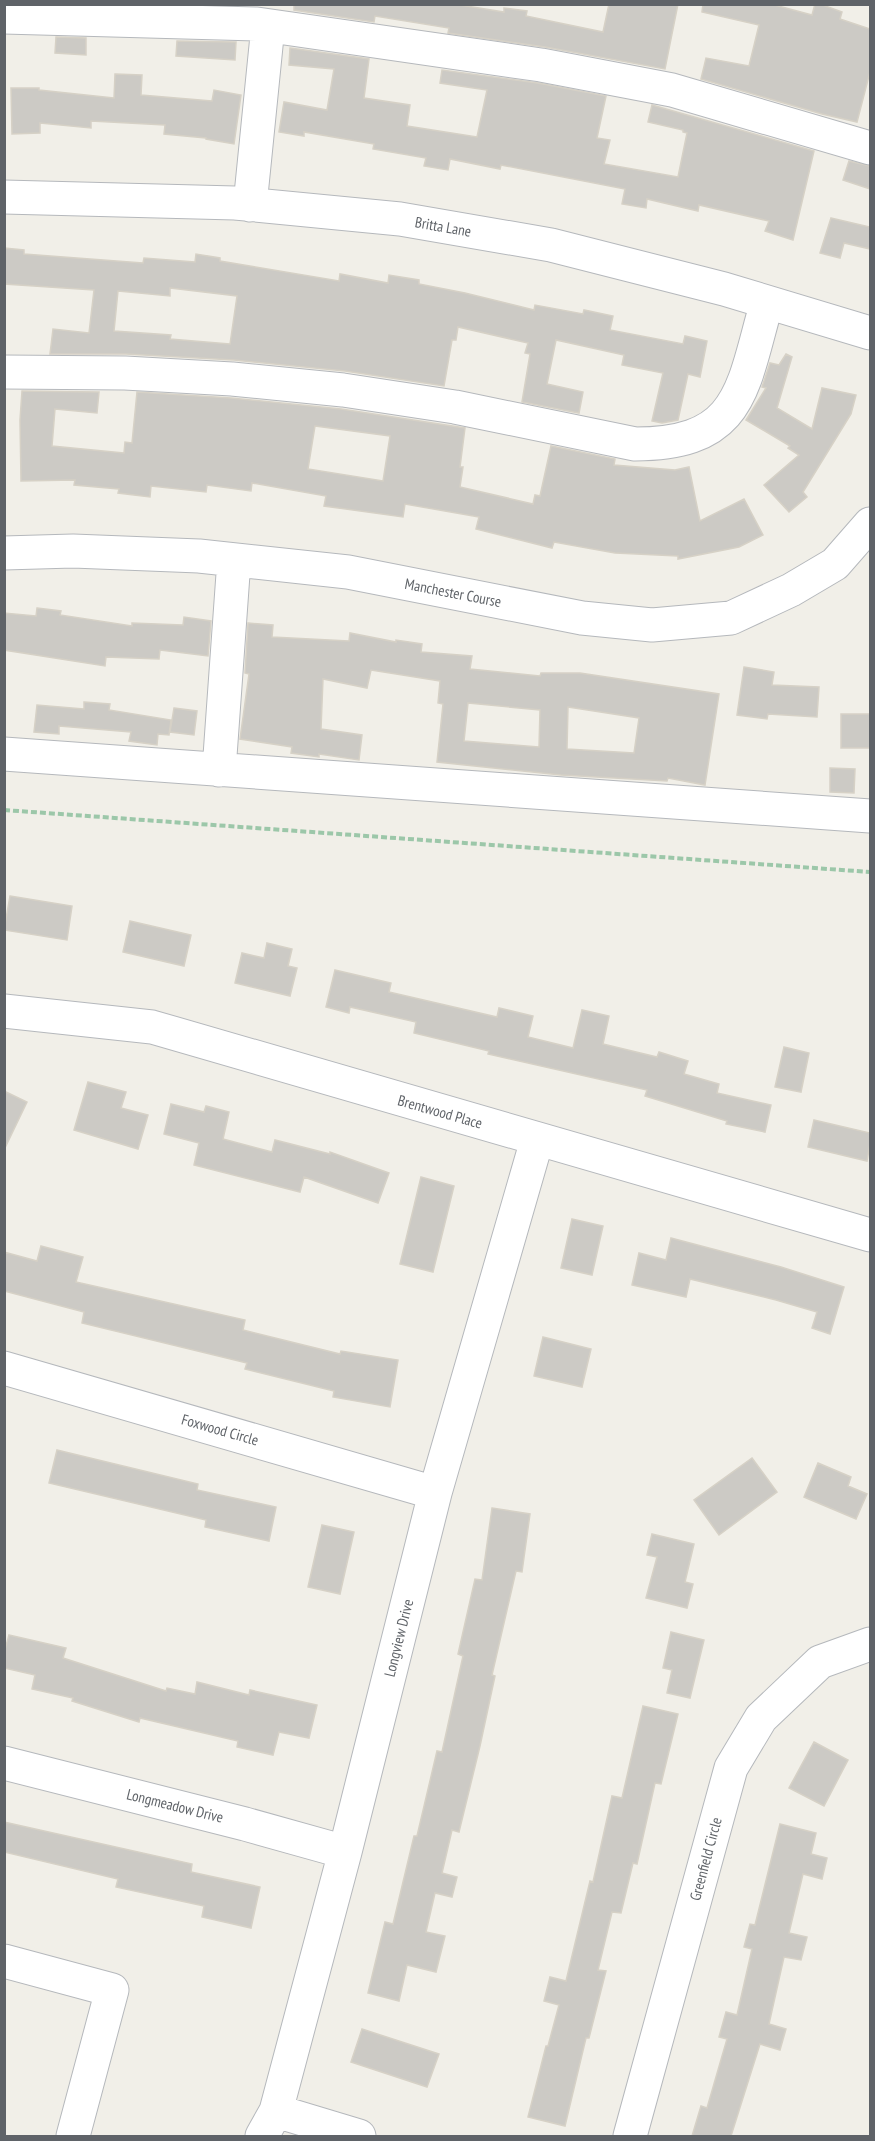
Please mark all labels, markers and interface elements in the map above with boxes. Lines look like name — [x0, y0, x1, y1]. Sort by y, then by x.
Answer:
street label: Britta Lane — [414, 212, 473, 241]
street label: Manchester Course — [403, 574, 503, 611]
street label: Brentwood Place — [396, 1090, 485, 1133]
street label: Foxwood Circle — [179, 1409, 261, 1450]
street label: Longview Drive — [380, 1597, 417, 1679]
street label: Longmeadow Drive — [125, 1784, 225, 1827]
street label: Greenfield Circle — [685, 1815, 726, 1903]

